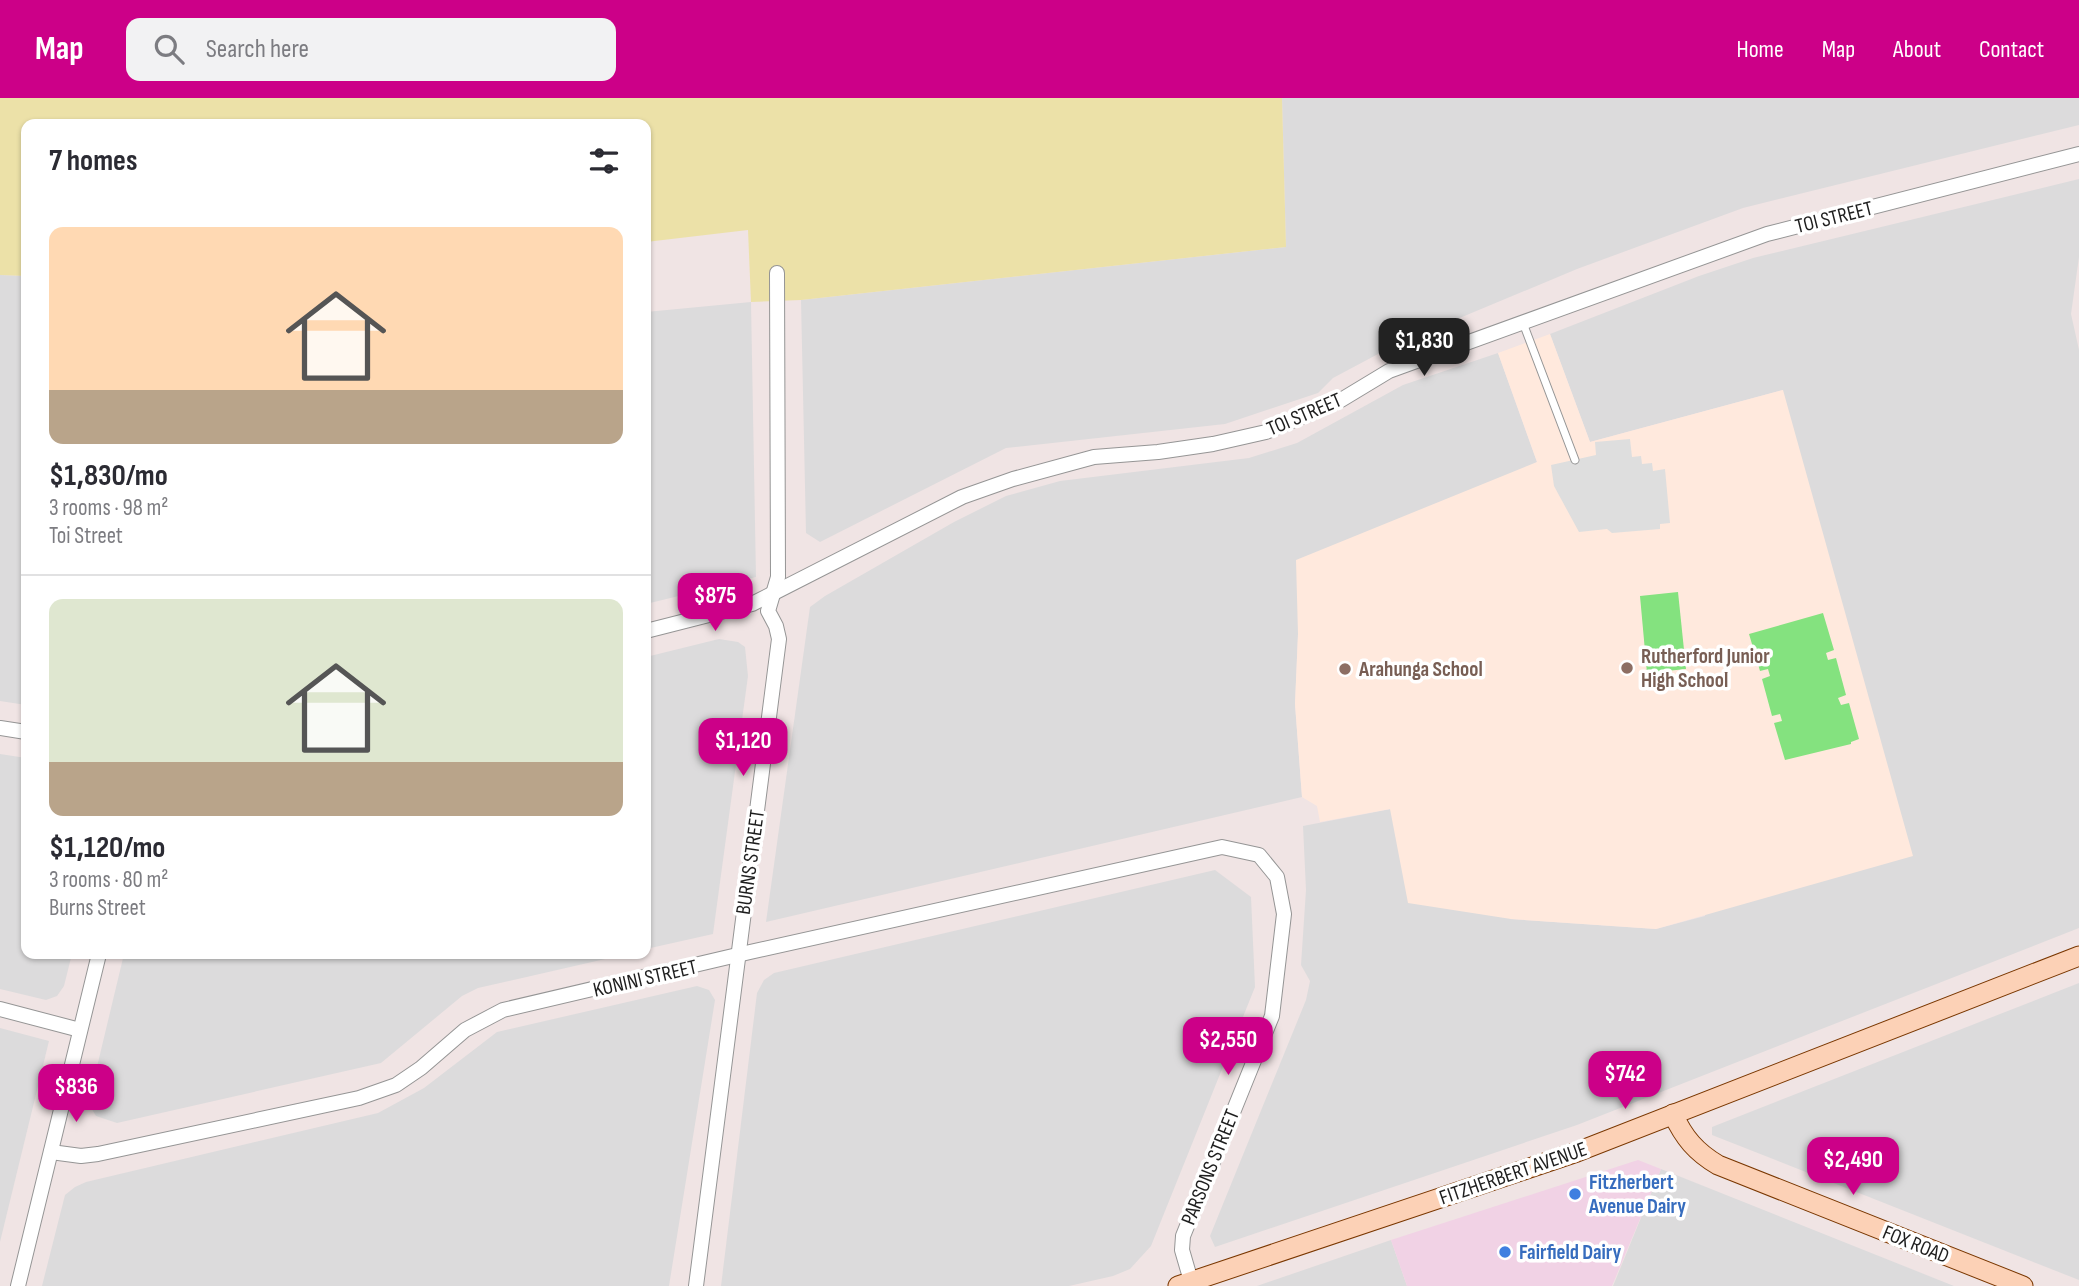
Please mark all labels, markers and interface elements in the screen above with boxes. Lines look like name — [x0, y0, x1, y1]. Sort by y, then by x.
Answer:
search box — [126, 18, 616, 81]
text: Map — [35, 29, 84, 69]
icon: search — [150, 30, 188, 68]
text: Search here — [206, 34, 309, 65]
text: Home — [1736, 35, 1784, 64]
text: Map — [1822, 35, 1855, 64]
text: About — [1893, 35, 1941, 64]
text: Contact — [1979, 35, 2044, 64]
icon: filters — [585, 142, 623, 180]
text: 7 homes — [49, 143, 137, 179]
street label: TOI STREET — [1793, 196, 1876, 239]
icon: home — [273, 273, 399, 399]
pin: $1,830 — [1367, 318, 1481, 378]
text: $1,830 — [1395, 327, 1453, 355]
street label: TOI STREET — [1263, 387, 1346, 441]
text: $1,830/mo — [49, 458, 168, 494]
text: 3 rooms · 98 m² — [49, 494, 168, 522]
text: Toi Street — [49, 522, 123, 550]
pin: $875 — [674, 574, 756, 633]
text: $875 — [694, 582, 736, 610]
place label: Rutherford Junior High School — [1641, 644, 1770, 693]
icon: home — [273, 645, 399, 771]
place label: Arahunga School — [1358, 657, 1483, 682]
marker: Rutherford Junior High School — [1619, 660, 1635, 676]
marker: Arahunga School — [1337, 661, 1353, 677]
pin: $1,120 — [686, 718, 800, 778]
text: $1,120 — [714, 727, 772, 755]
street label: BURNS STREET — [731, 808, 770, 916]
text: $1,120/mo — [49, 830, 165, 866]
text: 3 rooms · 80 m² — [49, 866, 168, 894]
text: Burns Street — [49, 894, 146, 922]
street label: KONINI STREET — [591, 954, 700, 1003]
pin: $2,550 — [1171, 1018, 1285, 1077]
text: $2,550 — [1199, 1026, 1257, 1054]
pin: $742 — [1584, 1052, 1666, 1111]
text: $742 — [1604, 1060, 1646, 1088]
pin: $836 — [35, 1065, 117, 1124]
text: $836 — [54, 1073, 98, 1101]
street label: PARSONS STREET — [1176, 1105, 1245, 1229]
street label: FITZHERBERT AVENUE — [1436, 1137, 1590, 1210]
pin: $2,490 — [1796, 1138, 1910, 1197]
text: $2,490 — [1823, 1146, 1883, 1174]
place label: Fitzherbert Avenue Dairy — [1588, 1170, 1686, 1219]
marker: Fitzherbert Avenue Dairy — [1567, 1186, 1583, 1202]
street label: FOX ROAD — [1879, 1220, 1953, 1269]
place label: Fairfield Dairy — [1519, 1240, 1622, 1265]
marker: Fairfield Dairy — [1497, 1244, 1513, 1260]

